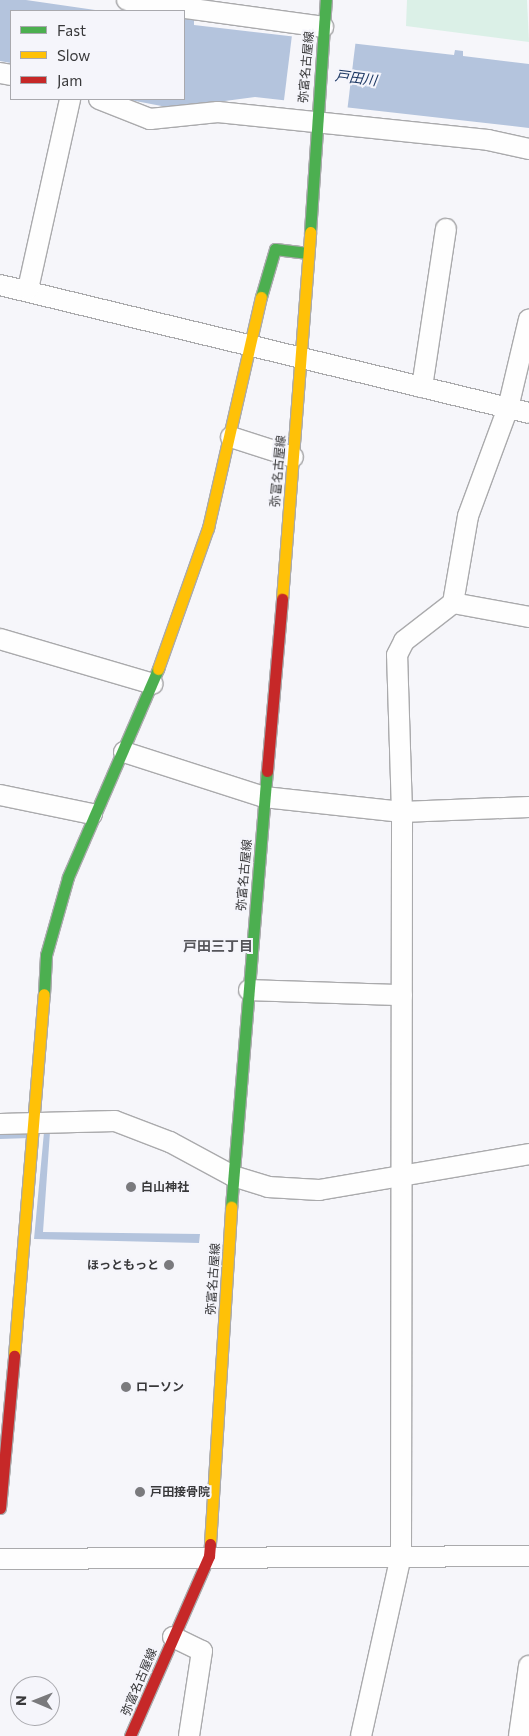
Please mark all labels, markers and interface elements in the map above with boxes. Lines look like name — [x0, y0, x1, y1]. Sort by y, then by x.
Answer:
legend — [10, 10, 185, 100]
text: Fast — [57, 21, 86, 39]
street label: 弥富名古屋線 — [296, 31, 316, 103]
text: Slow — [57, 46, 90, 64]
water label: 戸田川 — [334, 67, 378, 89]
text: Jam — [57, 71, 82, 89]
street label: 弥富名古屋線 — [268, 435, 288, 507]
street label: 弥富名古屋線 — [234, 839, 254, 911]
district label: 戸田三丁目 — [183, 938, 253, 954]
place label: 白山神社 — [141, 1180, 189, 1194]
marker: 白山神社 — [125, 1181, 137, 1193]
street label: 弥富名古屋線 — [203, 1243, 223, 1315]
place label: ほっともっと — [87, 1258, 159, 1272]
marker: ほっともっと — [163, 1259, 175, 1271]
place label: ローソン — [136, 1380, 184, 1394]
marker: ローソン — [120, 1381, 132, 1393]
place label: 戸田接骨院 — [150, 1485, 210, 1499]
marker: 戸田接骨院 — [134, 1486, 146, 1498]
street label: 弥富名古屋線 — [118, 1646, 160, 1718]
north arrow — [10, 1676, 60, 1726]
text: N — [12, 1695, 29, 1706]

